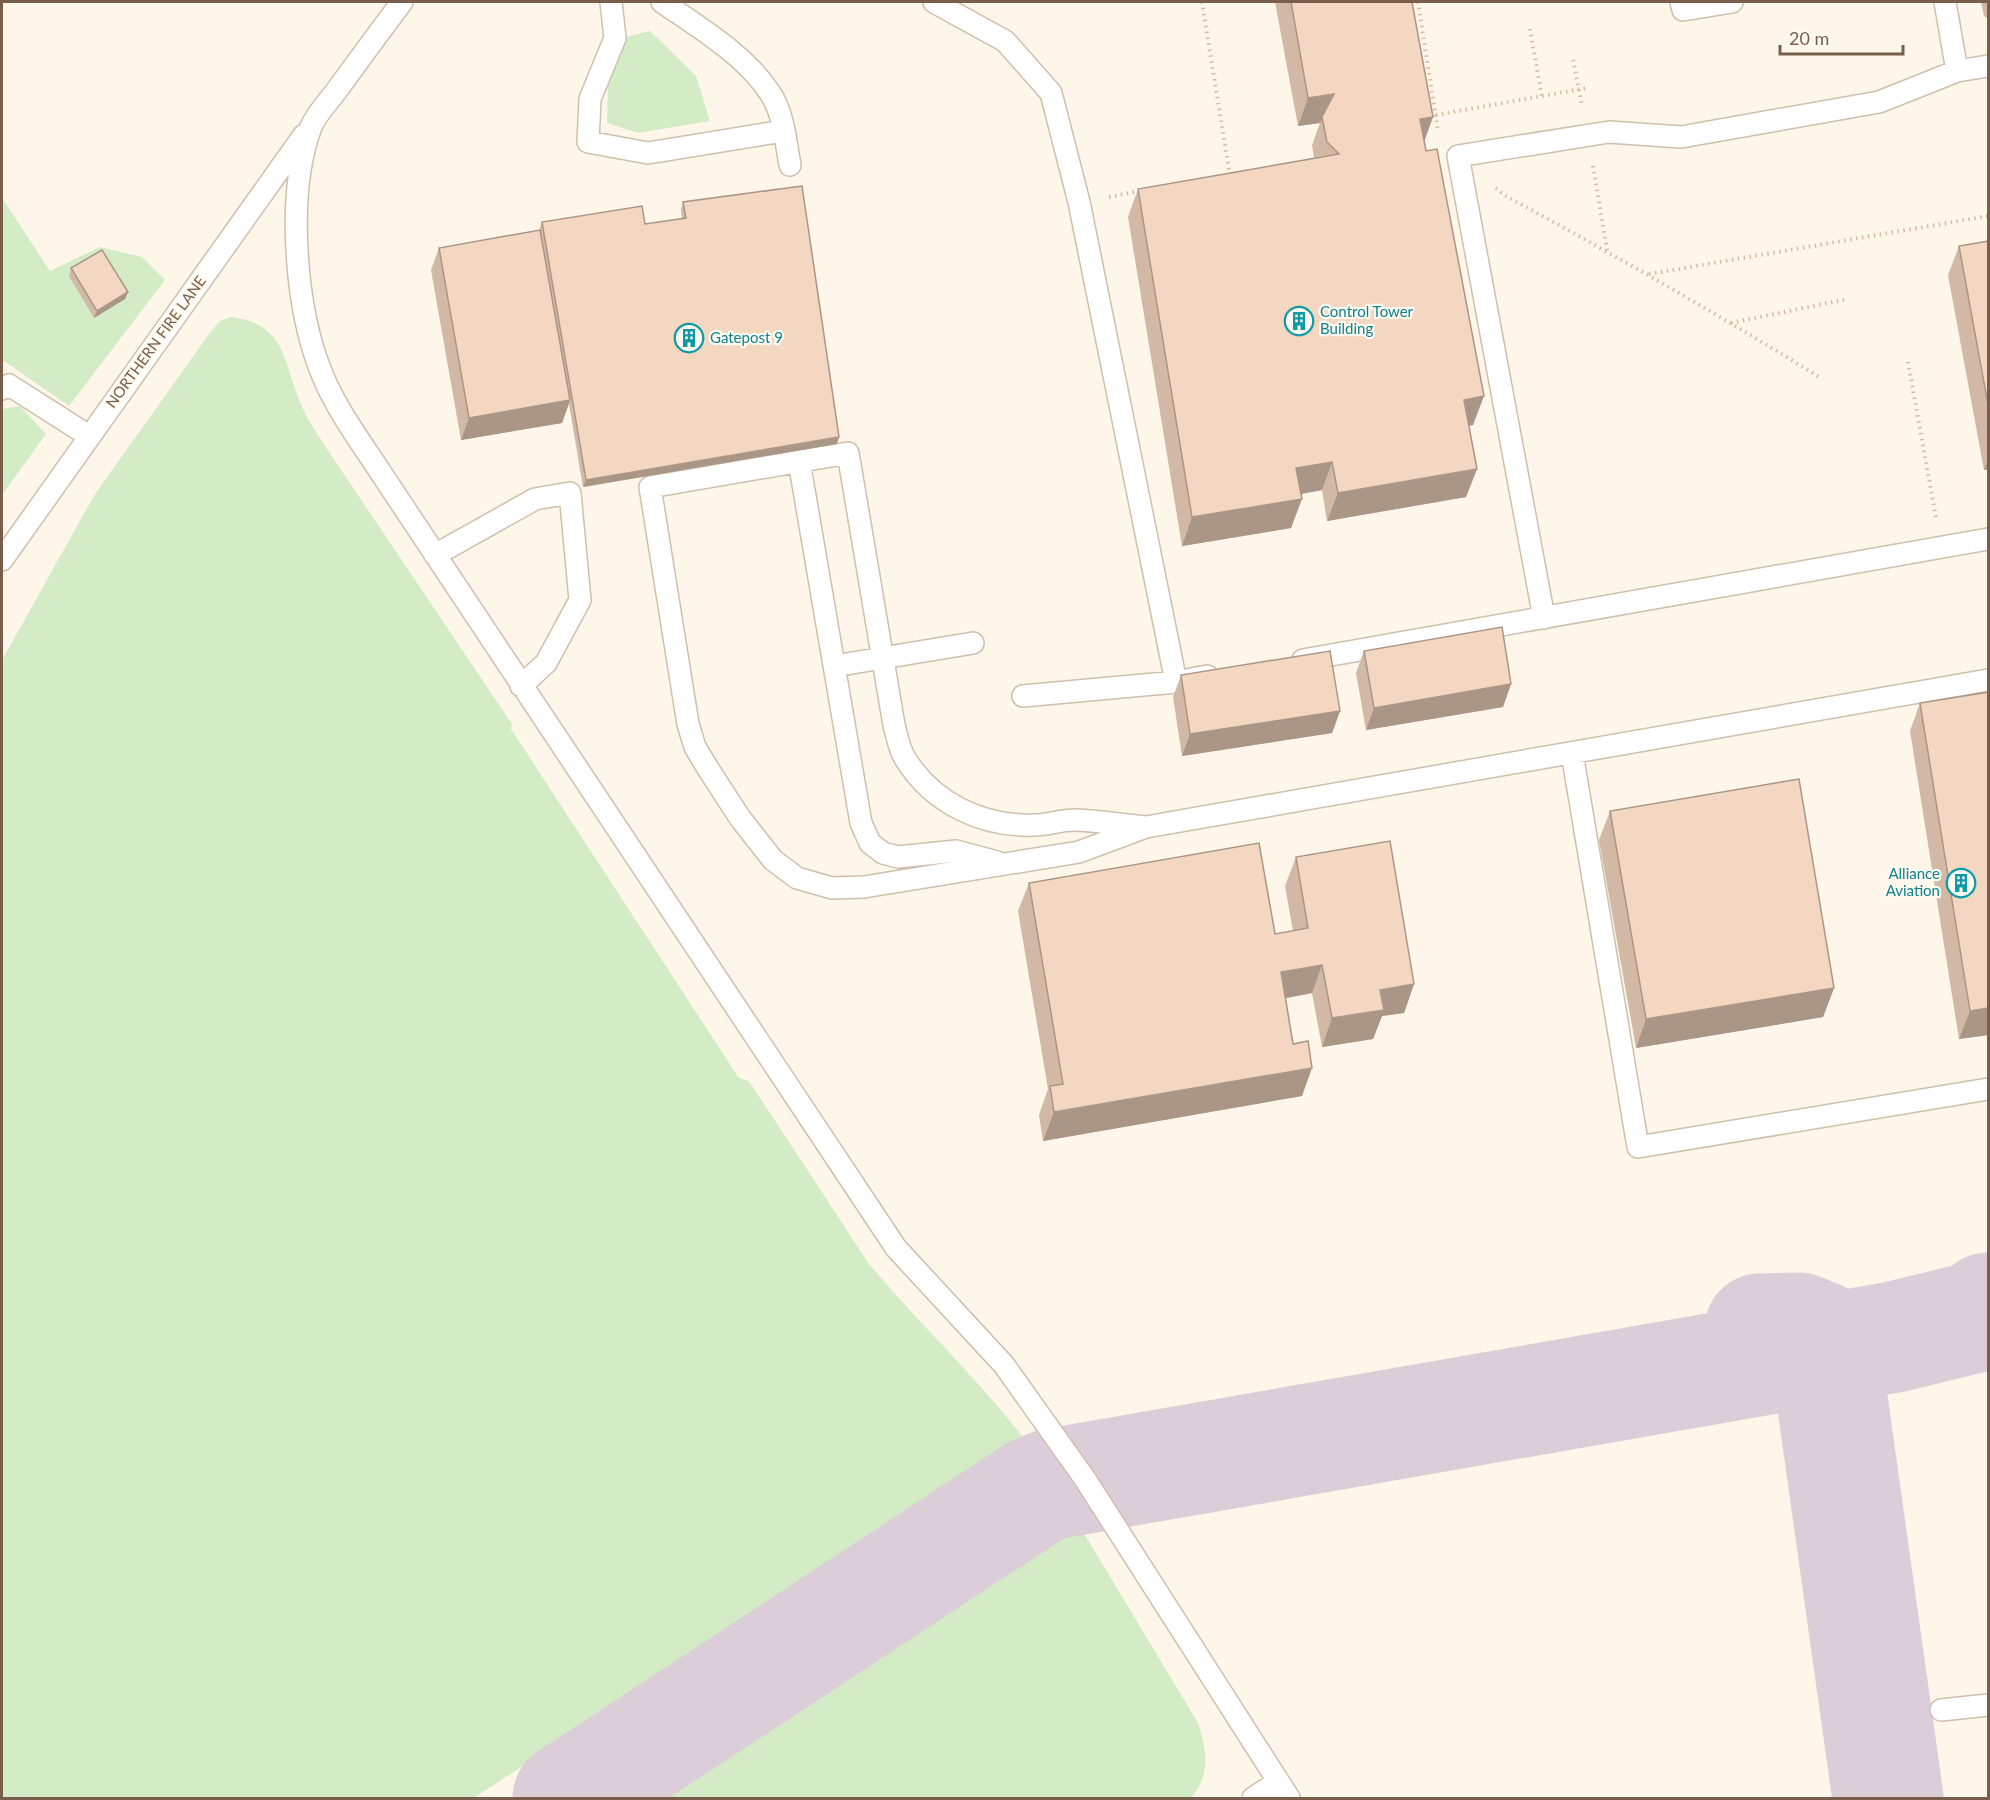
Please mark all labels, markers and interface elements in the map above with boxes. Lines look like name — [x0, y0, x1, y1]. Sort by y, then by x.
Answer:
scale bar — [1780, 18, 1903, 56]
text: 20 m — [1789, 27, 1829, 49]
street label: NORTHERN FIRE LANE — [101, 272, 209, 411]
place label: Control Tower Building — [1320, 302, 1414, 337]
building icon: Control Tower Building — [1283, 305, 1315, 337]
building icon: Gatepost 9 — [673, 322, 705, 354]
place label: Gatepost 9 — [710, 328, 783, 346]
place label: Alliance Aviation — [1886, 864, 1940, 899]
building icon: Alliance Aviation — [1945, 867, 1977, 899]

